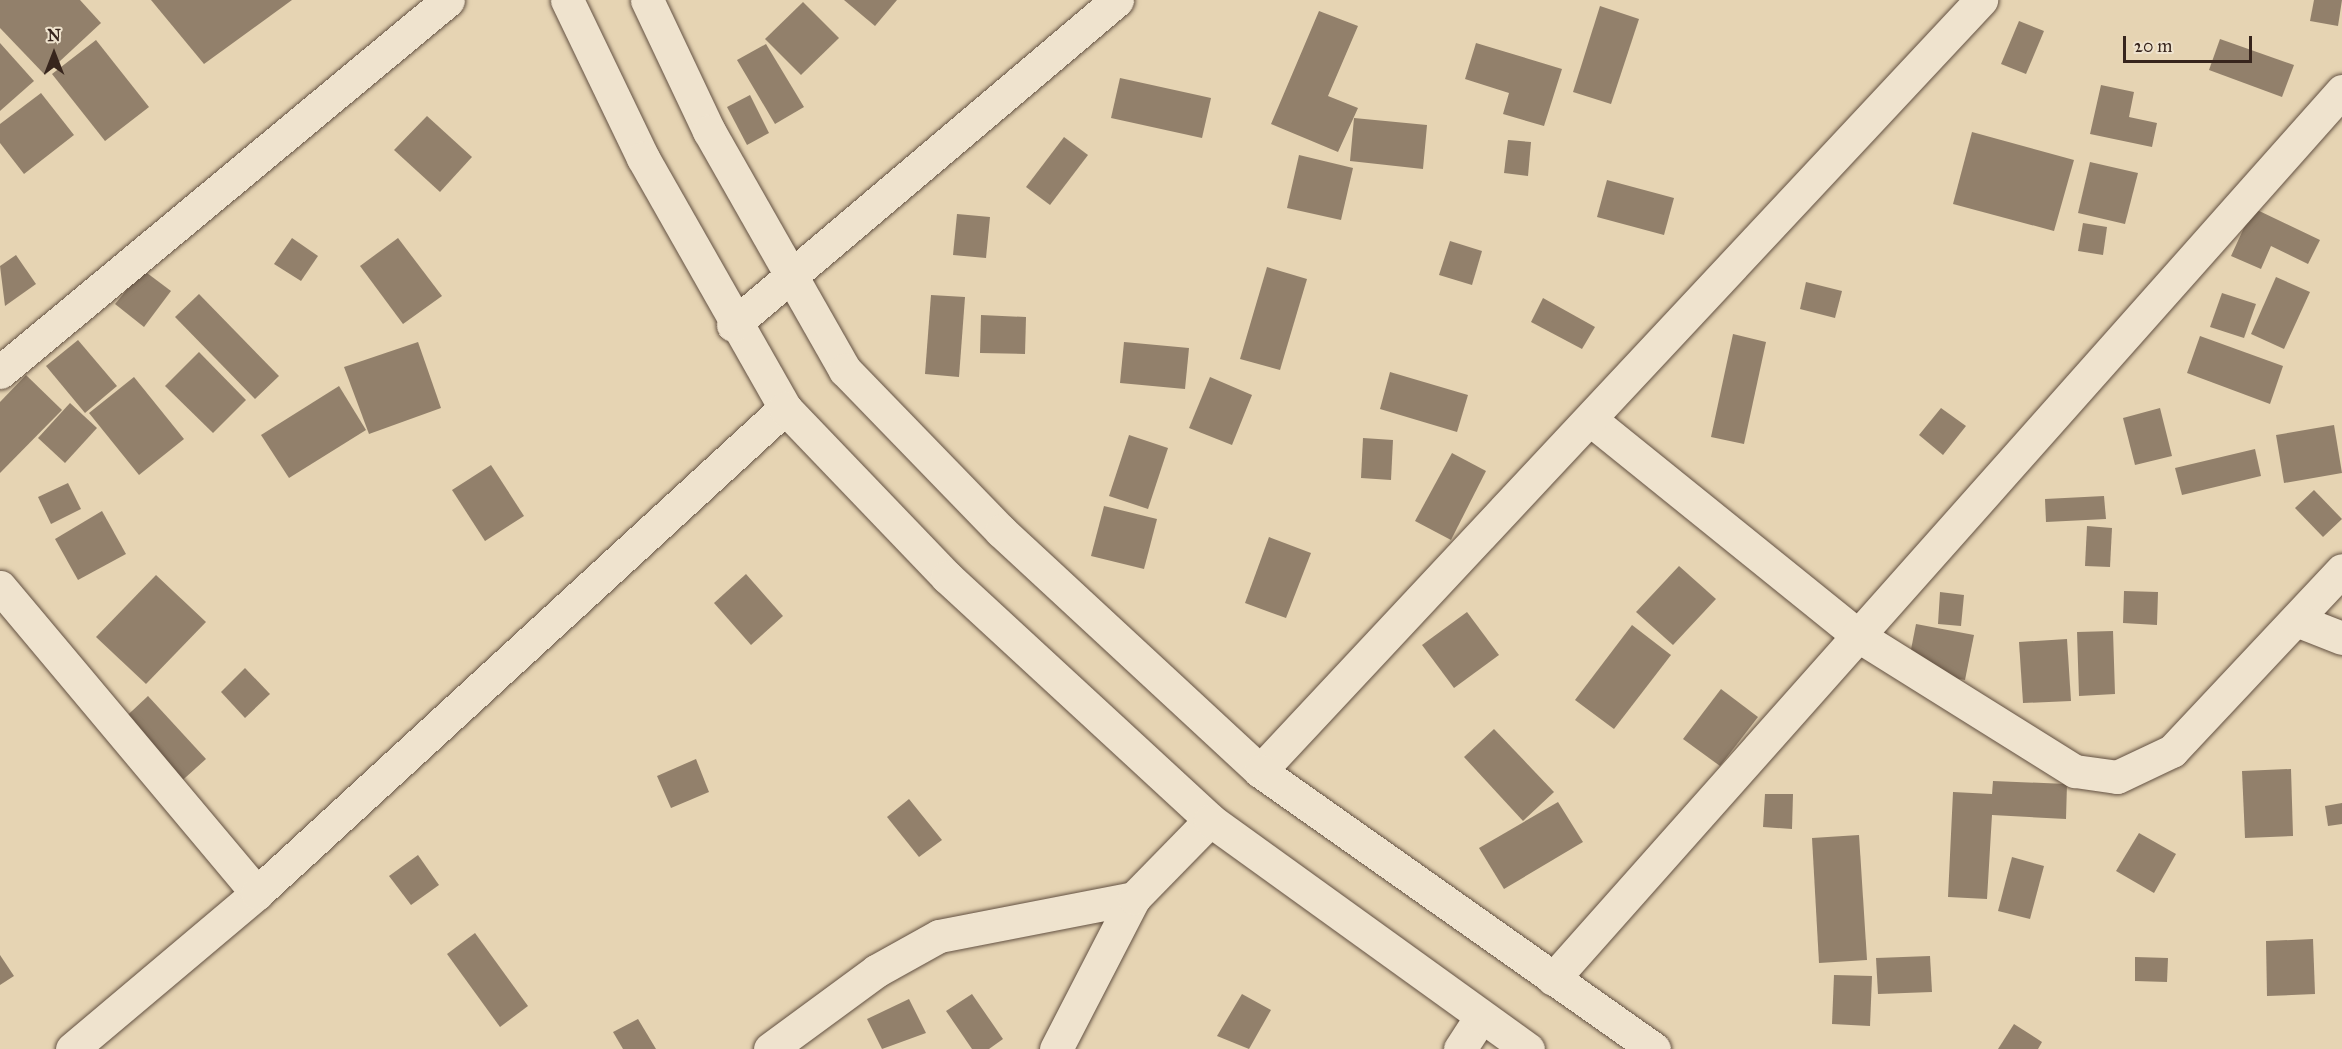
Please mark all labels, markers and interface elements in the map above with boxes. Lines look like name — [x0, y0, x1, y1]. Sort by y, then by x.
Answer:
north arrow — [24, 24, 84, 84]
scale bar — [2126, 24, 2255, 62]
text: N — [47, 26, 61, 45]
text: 20 m — [2134, 35, 2172, 57]

